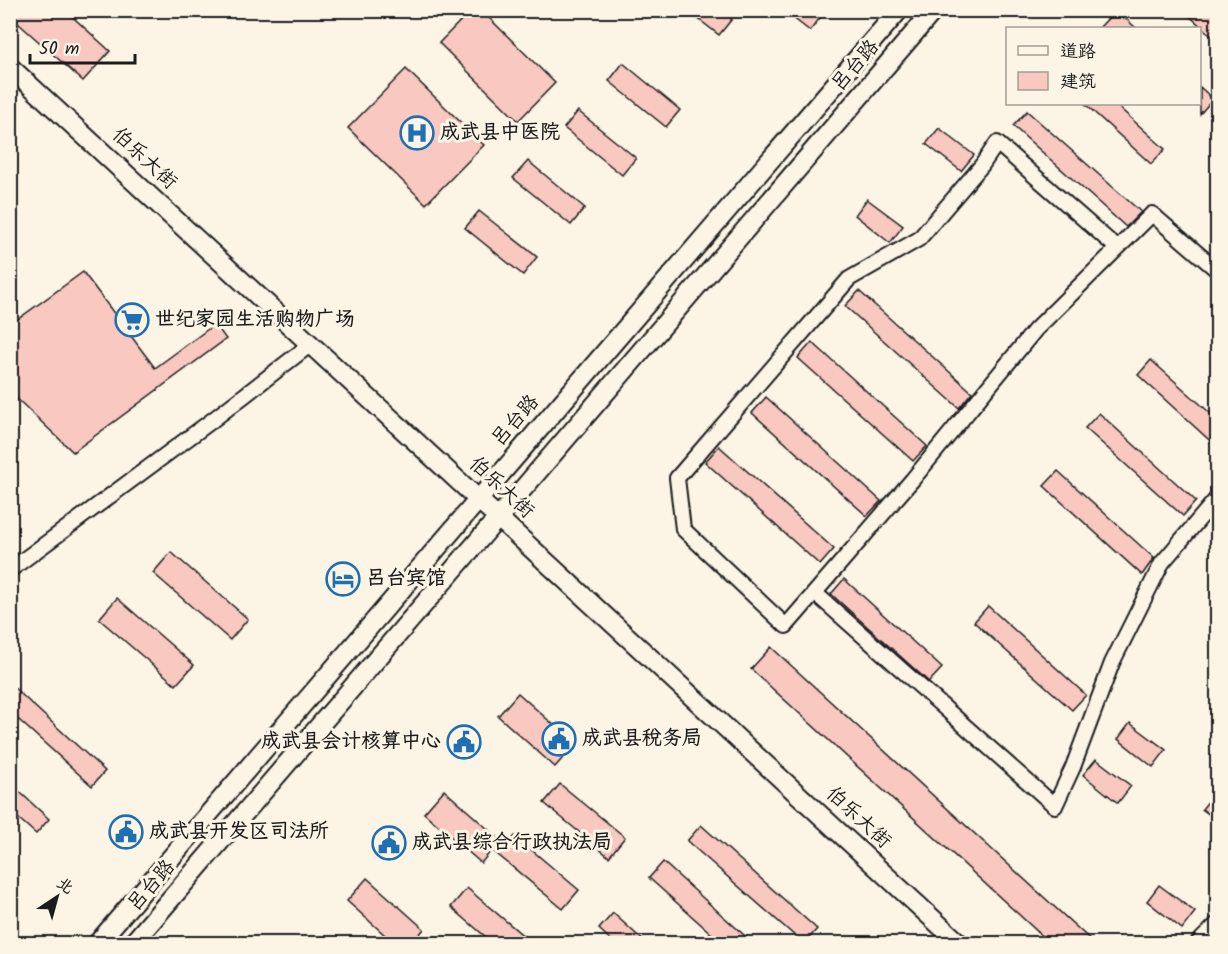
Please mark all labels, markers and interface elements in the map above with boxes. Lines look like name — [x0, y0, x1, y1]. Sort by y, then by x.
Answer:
scale bar — [30, 27, 135, 65]
legend — [1006, 27, 1201, 105]
street label: 吕台路 — [824, 32, 888, 99]
text: 50 m — [39, 35, 79, 64]
text: 道路 — [1060, 38, 1096, 67]
text: 建筑 — [1060, 68, 1096, 97]
hospital icon: 成武县中医院 — [399, 115, 435, 151]
place label: 成武县中医院 — [440, 117, 560, 149]
street label: 伯乐大街 — [104, 120, 184, 198]
supermarket icon: 世纪家园生活购物广场 — [114, 302, 150, 338]
place label: 世纪家园生活购物广场 — [155, 304, 355, 336]
street label: 吕台路 — [484, 387, 548, 454]
street label: 伯乐大街 — [461, 449, 541, 527]
hotel icon: 吕台宾馆 — [325, 561, 361, 597]
place label: 吕台宾馆 — [366, 563, 446, 595]
public building icon: 成武县税务局 — [541, 721, 577, 757]
place label: 成武县税务局 — [582, 723, 702, 755]
public building icon: 成武县会计核算中心 — [446, 724, 482, 760]
place label: 成武县会计核算中心 — [261, 726, 441, 758]
street label: 伯乐大街 — [818, 779, 898, 857]
public building icon: 成武县开发区司法所 — [108, 814, 144, 850]
place label: 成武县开发区司法所 — [149, 816, 329, 848]
public building icon: 成武县综合行政执法局 — [371, 825, 407, 861]
place label: 成武县综合行政执法局 — [412, 827, 612, 859]
street label: 吕台路 — [120, 852, 184, 919]
north arrow — [27, 867, 87, 927]
text: 北 — [51, 871, 79, 901]

